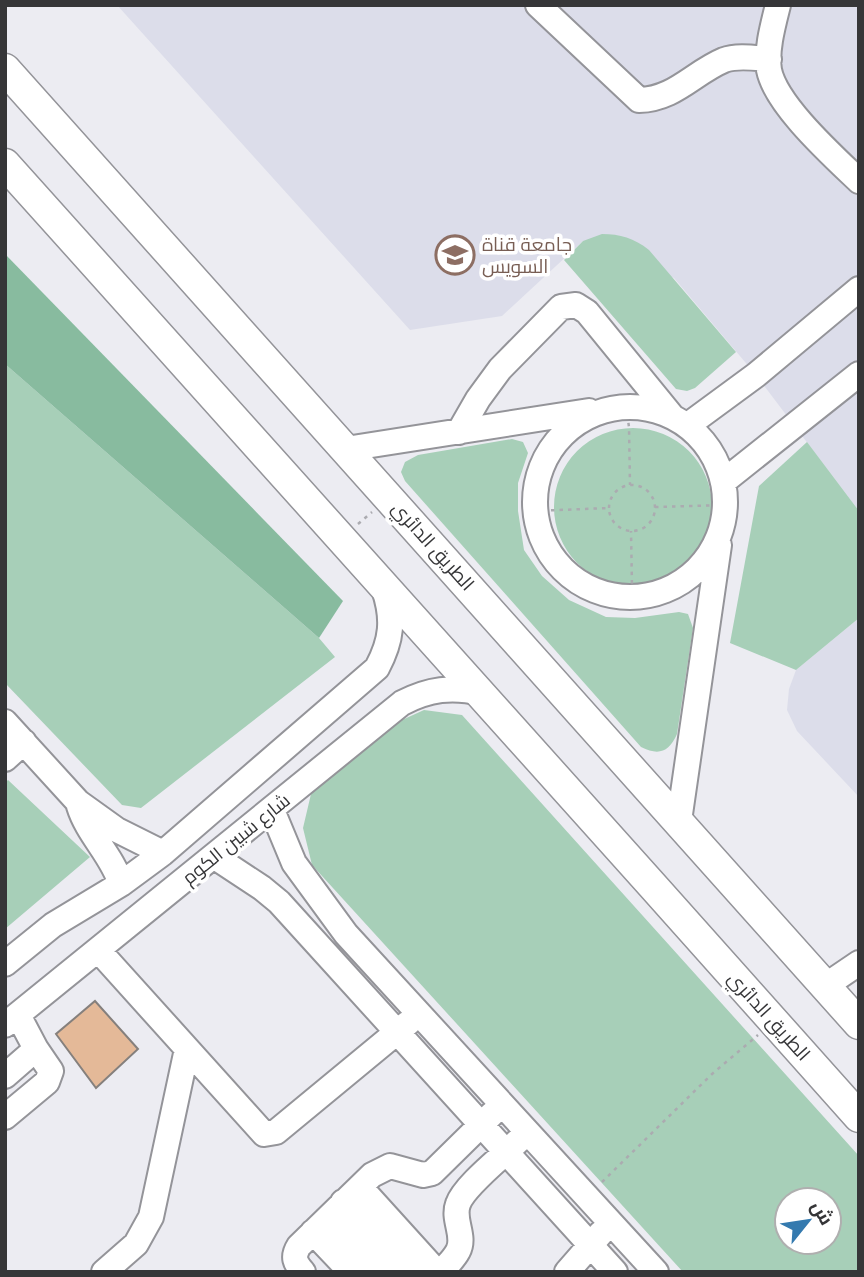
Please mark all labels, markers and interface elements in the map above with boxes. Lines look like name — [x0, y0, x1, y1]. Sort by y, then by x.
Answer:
place label: جامعة قناة السويس — [482, 233, 572, 278]
school or university icon: جامعة قناة السويس — [434, 234, 476, 276]
street label: الطريق الدائري — [385, 497, 479, 597]
street label: شارع شبين الكوم — [177, 789, 296, 891]
street label: الطريق الدائري — [721, 967, 815, 1067]
north arrow — [773, 1186, 843, 1256]
text: ش — [806, 1196, 838, 1229]

